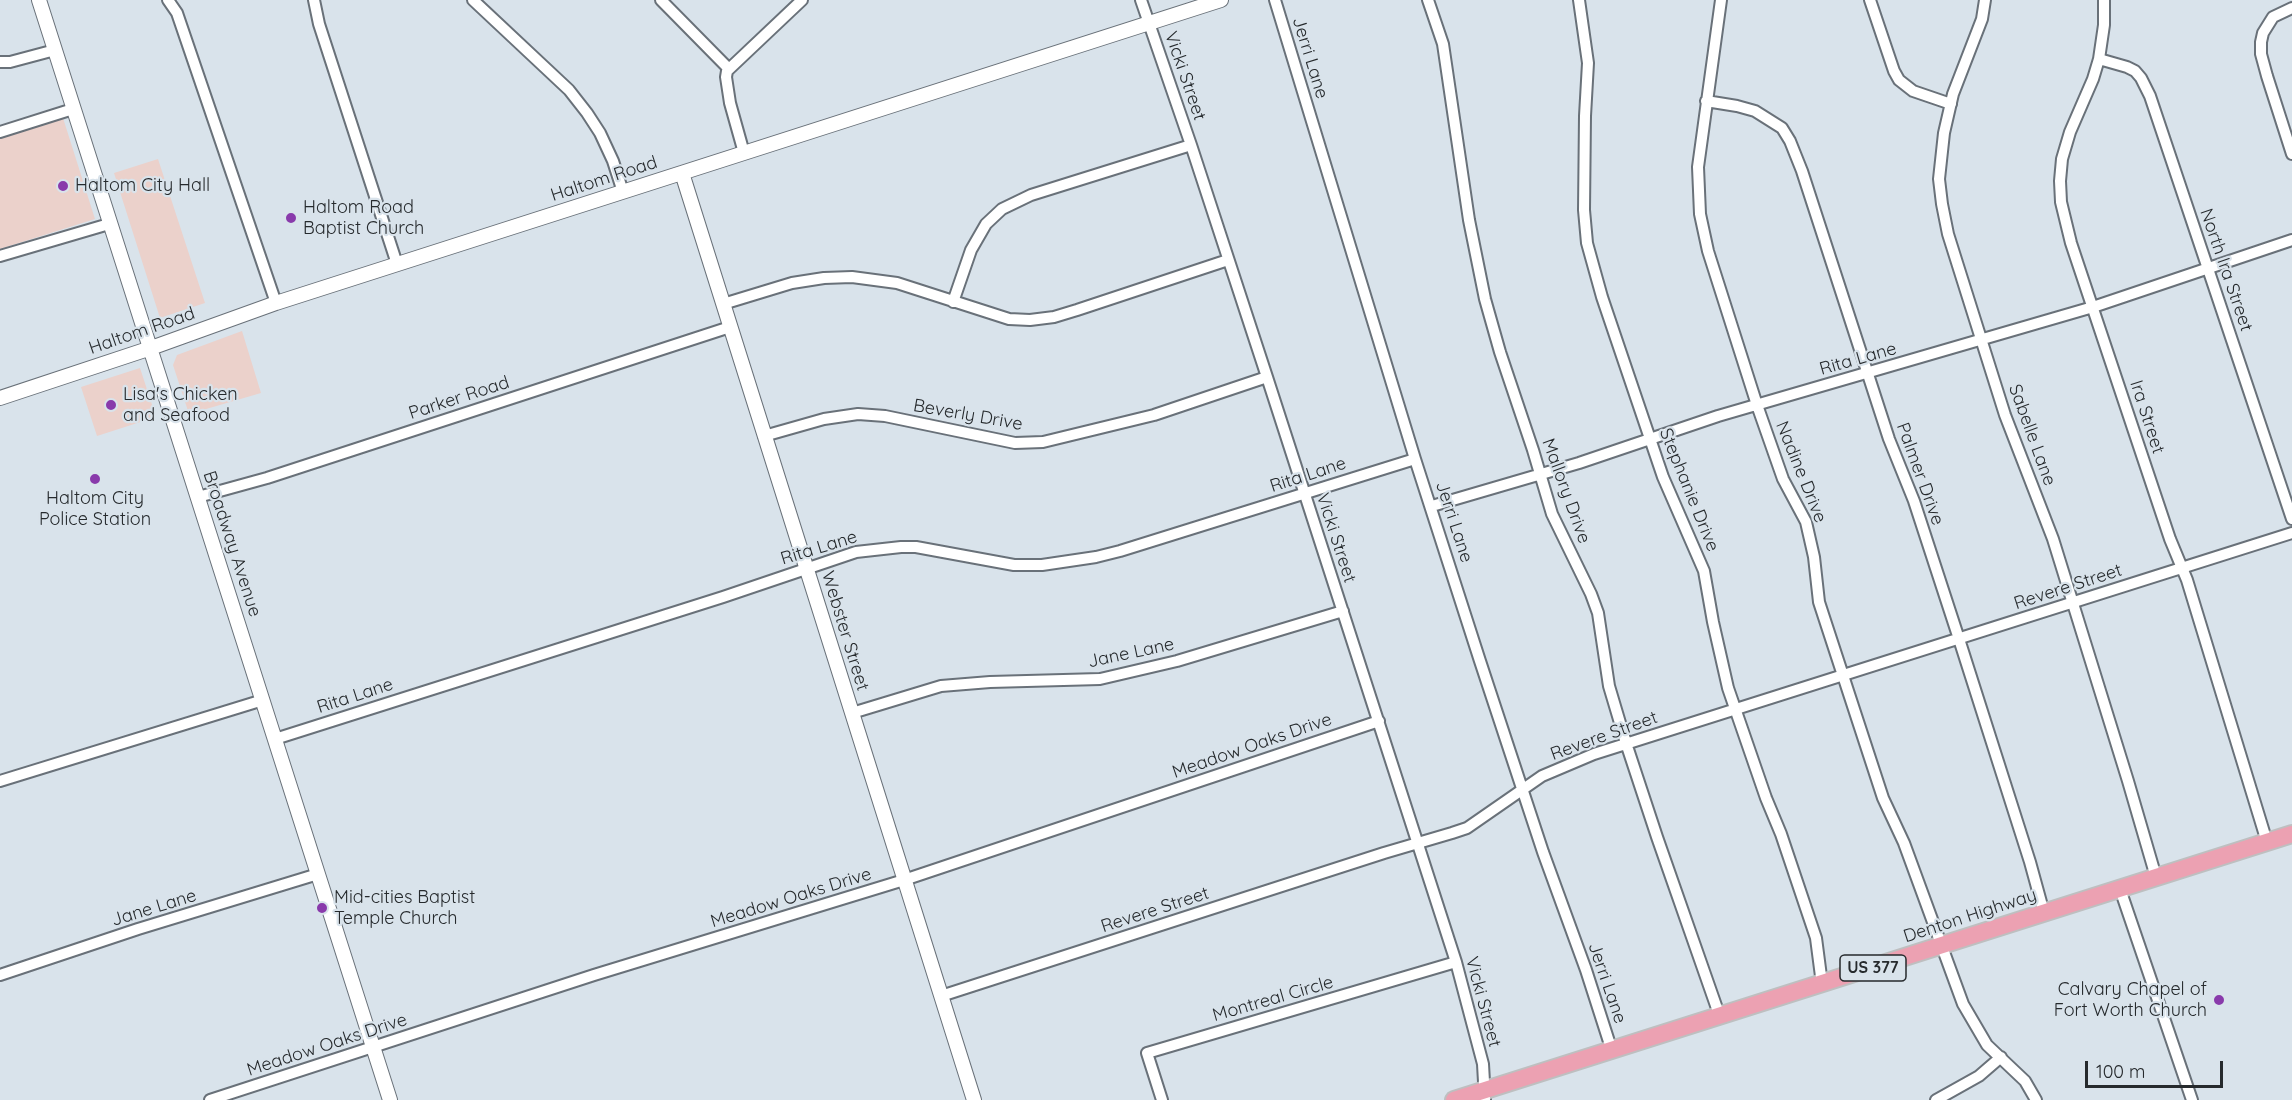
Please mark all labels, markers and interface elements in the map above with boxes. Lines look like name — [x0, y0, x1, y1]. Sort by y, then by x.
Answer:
street label: Jerri Lane — [1287, 15, 1333, 101]
street label: Vicki Street — [1160, 29, 1210, 123]
street label: Haltom Road — [548, 152, 660, 206]
place label: Haltom City Hall — [75, 175, 210, 197]
marker: Haltom City Hall — [56, 179, 70, 193]
place label: Haltom Road Baptist Church — [303, 197, 424, 240]
street label: North Ira Street — [2195, 206, 2257, 334]
marker: Haltom Road Baptist Church — [284, 211, 298, 225]
street label: Haltom Road — [86, 303, 198, 359]
street label: Rita Lane — [1817, 338, 1899, 380]
street label: Parker Road — [406, 372, 512, 424]
street label: Ira Street — [2125, 377, 2169, 457]
street label: Sabelle Lane — [2004, 381, 2060, 489]
place label: Lisa's Chicken and Seafood — [123, 384, 238, 426]
street label: Beverly Drive — [912, 395, 1024, 435]
marker: Lisa's Chicken and Seafood — [104, 398, 118, 412]
street label: Nadine Drive — [1771, 418, 1831, 526]
street label: Palmer Drive — [1891, 420, 1949, 528]
street label: Stephanie Drive — [1654, 425, 1724, 555]
street label: Mallory Drive — [1537, 436, 1595, 546]
street label: Rita Lane — [1267, 453, 1349, 497]
street label: Broadway Avenue — [198, 468, 266, 620]
marker: Haltom City Police Station — [88, 472, 102, 486]
street label: Jerri Lane — [1431, 479, 1477, 565]
place label: Haltom City Police Station — [39, 488, 151, 530]
street label: Vicki Street — [1311, 491, 1361, 585]
street label: Rita Lane — [778, 526, 860, 570]
street label: Revere Street — [2011, 559, 2125, 615]
street label: Webster Street — [817, 569, 873, 693]
street label: Jane Lane — [1086, 633, 1176, 673]
street label: Rita Lane — [314, 674, 396, 718]
street label: Revere Street — [1547, 707, 1661, 765]
street label: Meadow Oaks Drive — [1169, 709, 1335, 783]
street label: Meadow Oaks Drive — [708, 863, 874, 933]
street label: Revere Street — [1098, 882, 1212, 938]
street label: Denton Highway — [1901, 884, 2039, 948]
street label: Jane Lane — [109, 885, 199, 931]
place label: Mid-cities Baptist Temple Church — [334, 887, 475, 930]
marker: Mid-cities Baptist Temple Church — [315, 901, 329, 915]
street label: Jerri Lane — [1583, 940, 1631, 1026]
street label: Vicki Street — [1461, 954, 1505, 1050]
road number: US 377 — [1840, 955, 1906, 981]
street label: Montreal Circle — [1210, 971, 1336, 1027]
place label: Calvary Chapel of Fort Worth Church — [2054, 979, 2207, 1022]
marker: Calvary Chapel of Fort Worth Church — [2212, 993, 2226, 1007]
street label: Meadow Oaks Drive — [244, 1009, 410, 1081]
scale bar — [2088, 1049, 2226, 1087]
text: 100 m — [2096, 1060, 2145, 1083]

